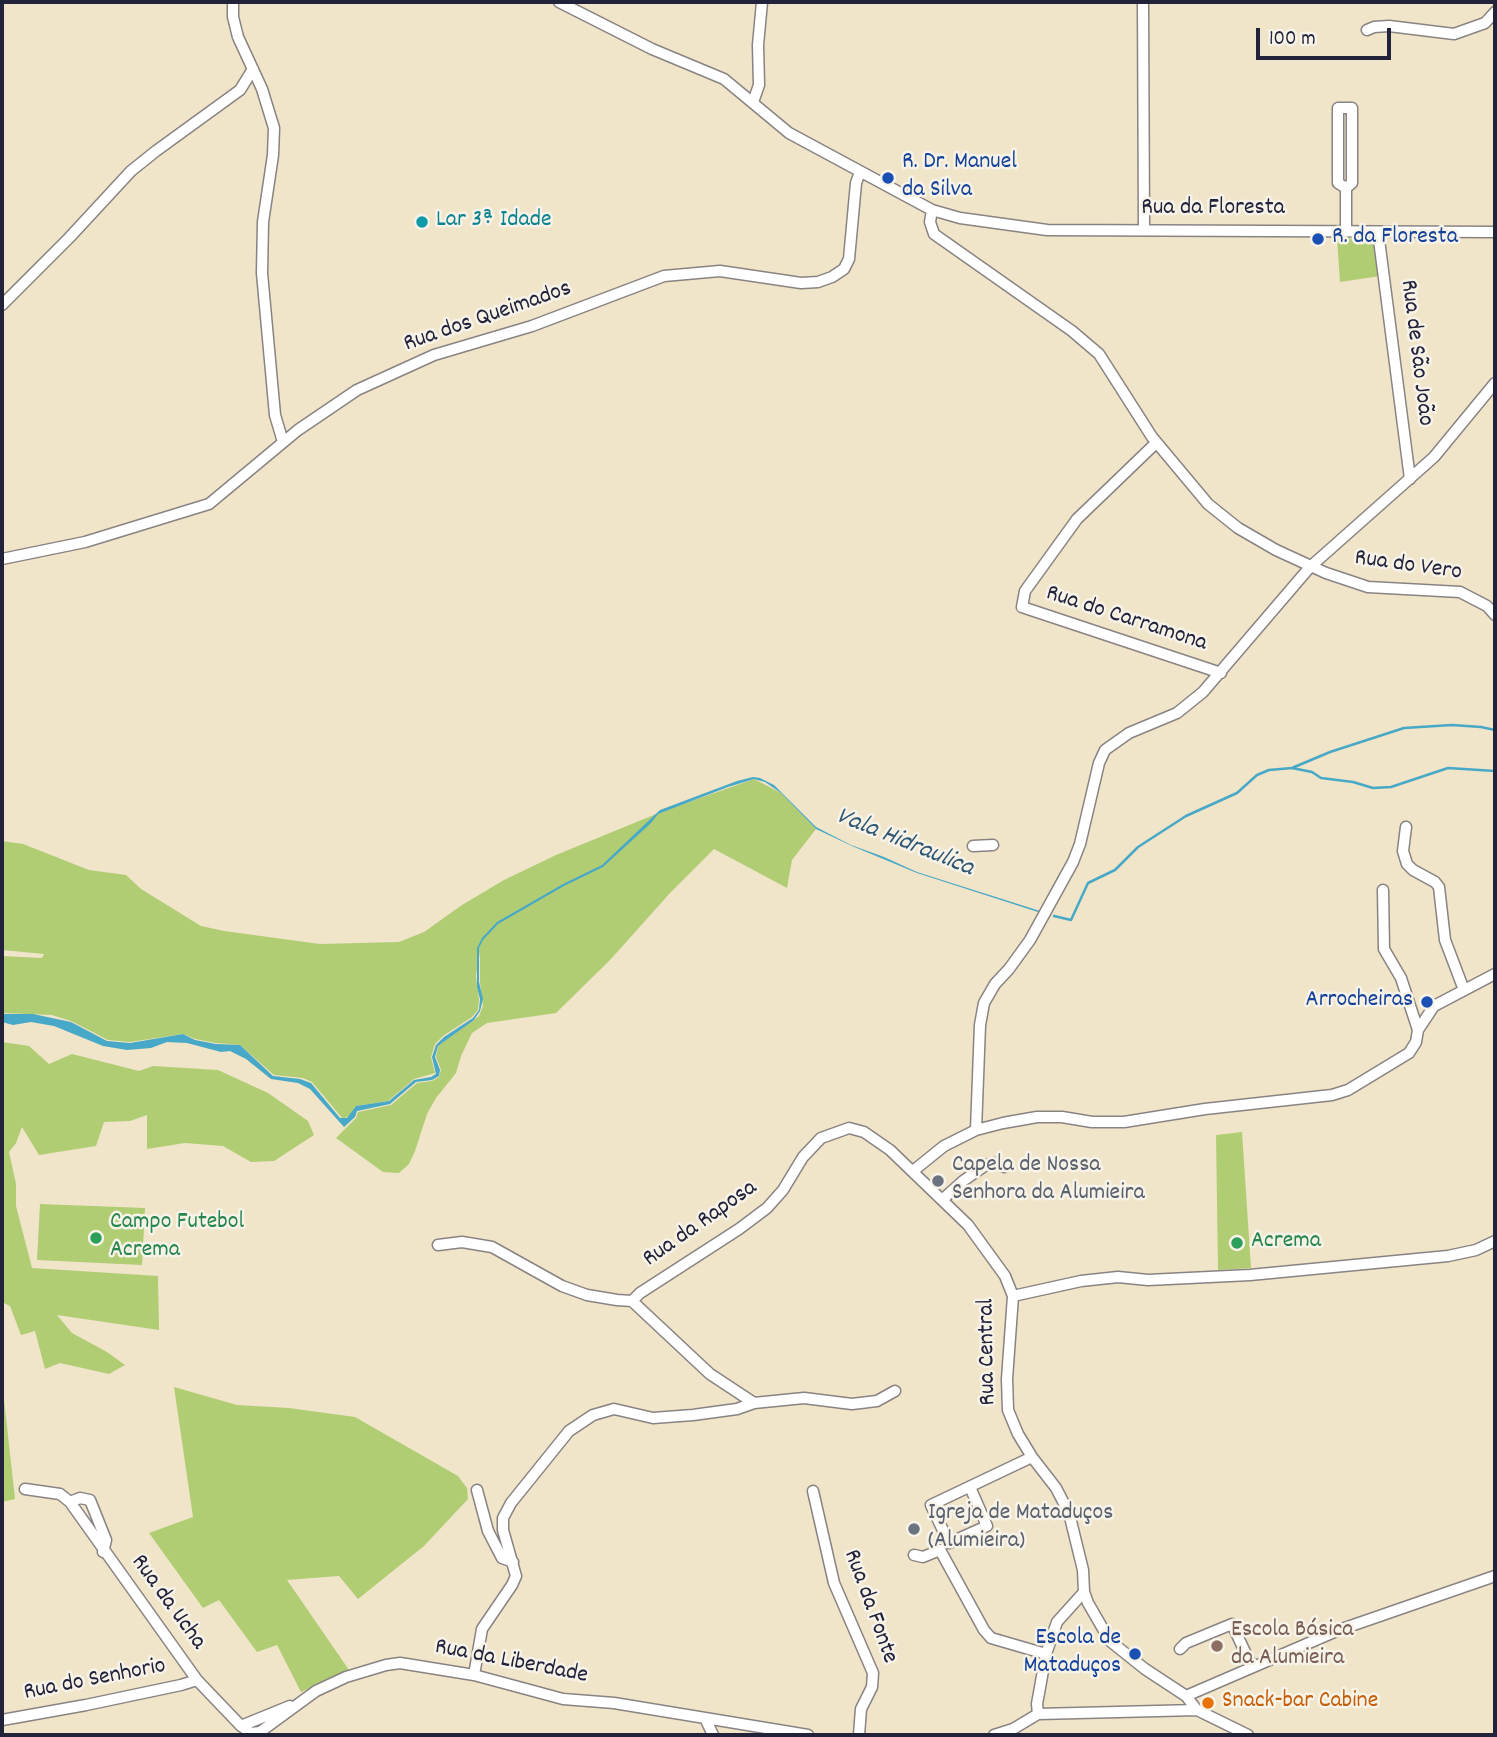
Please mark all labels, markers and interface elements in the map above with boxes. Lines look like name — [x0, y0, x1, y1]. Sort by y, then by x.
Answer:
scale bar — [1259, 14, 1394, 58]
text: 100 m — [1269, 25, 1316, 55]
place label: R. Dr. Manuel da Silva — [902, 150, 1017, 206]
marker: R. Dr. Manuel da Silva — [880, 170, 896, 186]
street label: Rua da Floresta — [1141, 196, 1285, 224]
place label: Lar 3ª Idade — [436, 208, 552, 236]
marker: Lar 3ª Idade — [414, 214, 430, 230]
place label: R. da Floresta — [1332, 225, 1458, 253]
marker: R. da Floresta — [1310, 231, 1326, 247]
street label: Rua dos Queimados — [400, 276, 576, 360]
street label: Rua de São João — [1392, 278, 1438, 428]
street label: Rua do Vero — [1353, 545, 1463, 589]
street label: Rua do Carramona — [1042, 580, 1210, 660]
water label: Vala Hidraulica — [831, 802, 977, 886]
place label: Arrocheiras — [1306, 988, 1413, 1016]
marker: Arrocheiras — [1419, 994, 1435, 1010]
place label: Capela de Nossa Senhora da Alumieira — [952, 1153, 1145, 1209]
marker: Capela de Nossa Senhora da Alumieira — [930, 1173, 946, 1189]
street label: Rua da Raposa — [638, 1175, 764, 1275]
place label: Campo Futebol Acrema — [110, 1210, 244, 1266]
place label: Acrema — [1251, 1229, 1321, 1257]
marker: Campo Futebol Acrema — [88, 1230, 104, 1246]
marker: Acrema — [1229, 1235, 1245, 1251]
street label: Rua Central — [974, 1298, 1004, 1406]
place label: Igreja de Mataduços (Alumieira) — [928, 1501, 1113, 1557]
marker: Igreja de Mataduços (Alumieira) — [906, 1521, 922, 1537]
street label: Rua da Fonte — [835, 1546, 903, 1668]
street label: Rua da Ucha — [123, 1550, 211, 1656]
place label: Escola Básica da Alumieira — [1231, 1618, 1354, 1674]
place label: Escola de Mataduços — [1024, 1626, 1121, 1682]
street label: Rua da Liberdade — [432, 1634, 590, 1692]
marker: Escola Básica da Alumieira — [1209, 1638, 1225, 1654]
marker: Escola de Mataduços — [1127, 1646, 1143, 1662]
street label: Rua do Senhorio — [22, 1653, 168, 1709]
place label: Snack-bar Cabine — [1222, 1689, 1378, 1717]
marker: Snack-bar Cabine — [1200, 1695, 1216, 1711]

